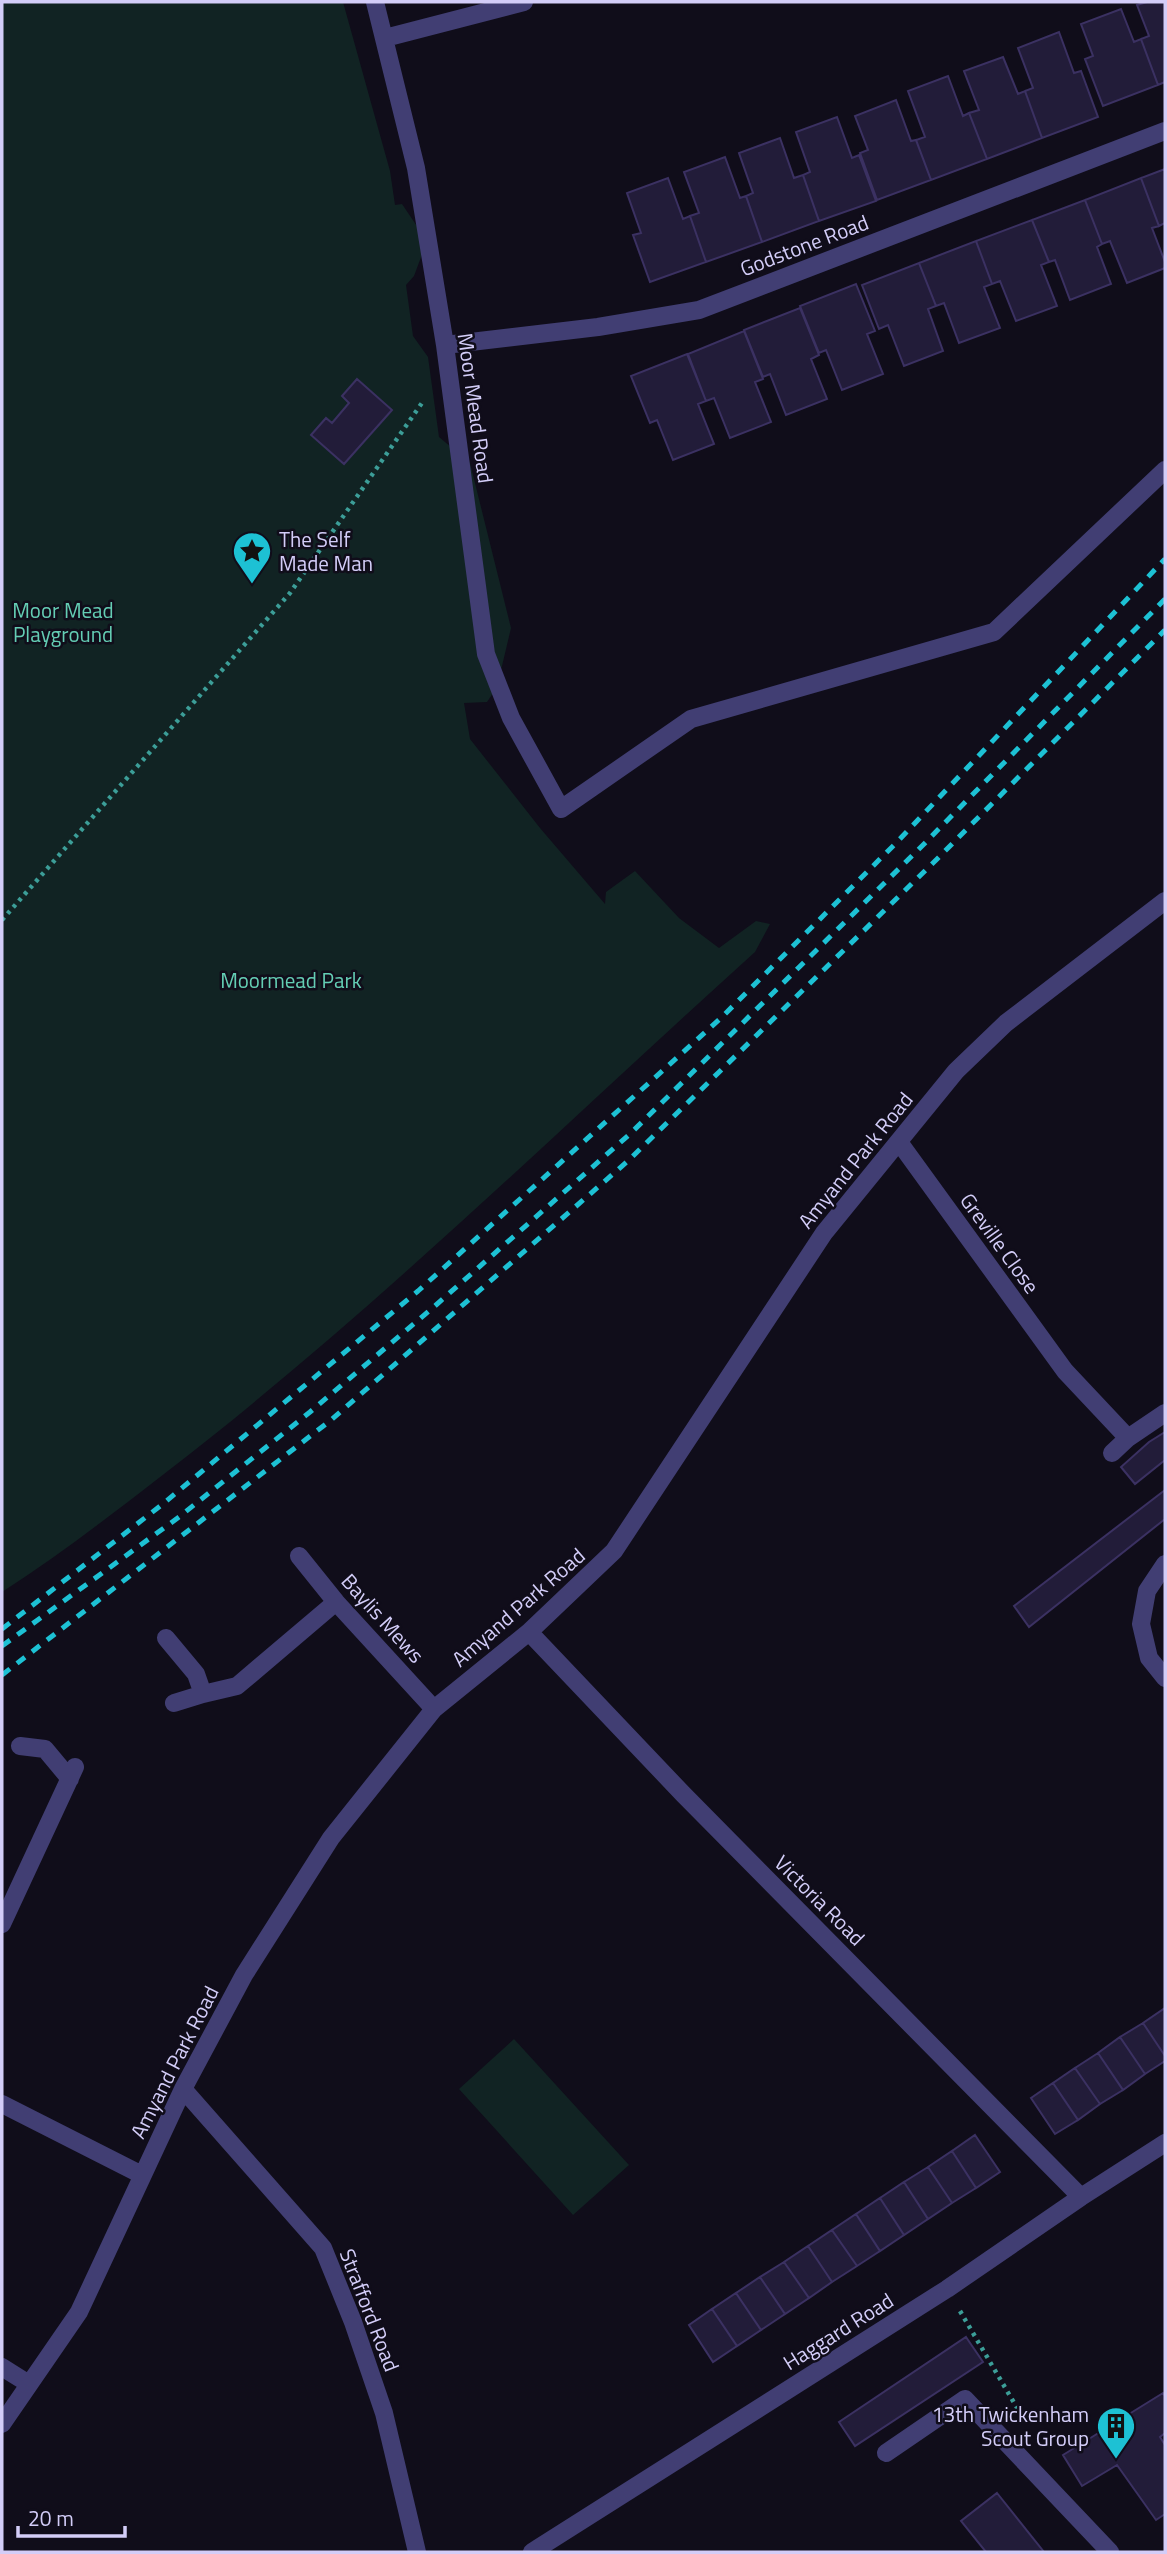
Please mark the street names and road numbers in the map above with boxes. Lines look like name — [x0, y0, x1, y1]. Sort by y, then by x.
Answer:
street label: Godstone Road — [735, 206, 873, 284]
street label: Moor Mead Road — [450, 331, 502, 485]
street label: Amyand Park Road — [790, 1085, 920, 1235]
street label: Greville Close — [952, 1186, 1048, 1300]
street label: Amyand Park Road — [444, 1540, 592, 1674]
street label: Baylis Mews — [334, 1566, 432, 1670]
street label: Victoria Road — [767, 1847, 873, 1953]
street label: Amyand Park Road — [122, 1980, 226, 2144]
street label: Strafford Road — [332, 2244, 408, 2376]
street label: Haggard Road — [777, 2284, 899, 2378]

